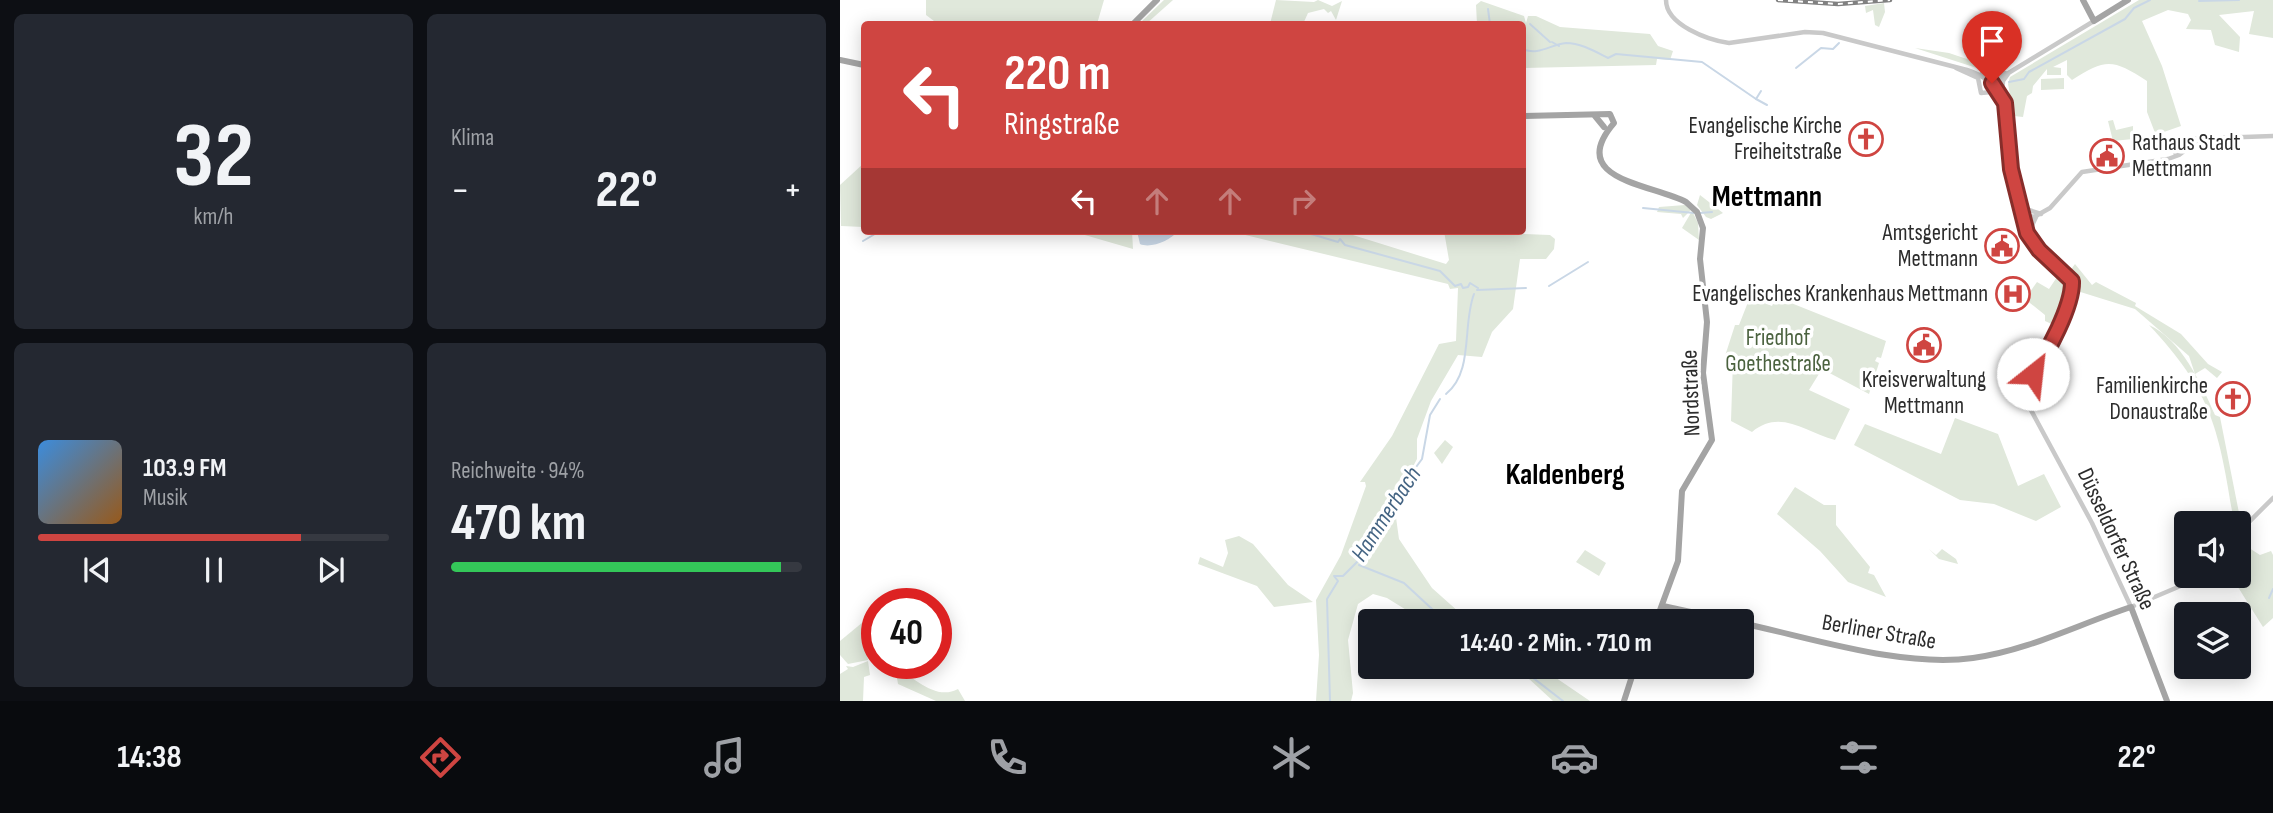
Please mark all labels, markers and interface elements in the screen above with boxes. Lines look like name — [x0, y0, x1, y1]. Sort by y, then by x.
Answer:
pin — [1962, 11, 2022, 83]
icon: arrive — [1973, 22, 2011, 60]
text: 220 m — [1004, 45, 1110, 104]
icon: left — [889, 49, 980, 140]
text: 32 — [173, 103, 254, 212]
text: Ringstraße — [1004, 105, 1120, 144]
place label: Evangelische Kirche Freiheitstraße — [1688, 112, 1842, 166]
church icon: Evangelische Kirche Freiheitstraße — [1847, 120, 1885, 158]
text: Klima — [451, 124, 494, 152]
place label: Rathaus Stadt Mettmann — [2132, 129, 2241, 183]
public building icon: Rathaus Stadt Mettmann — [2088, 137, 2126, 175]
text: 22° — [595, 159, 658, 222]
text: − — [451, 168, 470, 213]
text: + — [783, 168, 802, 213]
district label: Mettmann — [1712, 179, 1822, 215]
icon: left — [1065, 182, 1103, 220]
icon: ahead — [1138, 182, 1176, 220]
icon: ahead — [1211, 182, 1249, 220]
icon: right — [1284, 182, 1322, 220]
text: km/h — [194, 203, 233, 231]
place label: Amtsgericht Mettmann — [1881, 219, 1978, 273]
public building icon: Amtsgericht Mettmann — [1983, 227, 2021, 265]
hospital icon: Evangelisches Krankenhaus Mettmann — [1994, 275, 2032, 313]
place label: Evangelisches Krankenhaus Mettmann — [1692, 280, 1988, 308]
park label: Friedhof Goethestraße — [1725, 324, 1831, 378]
public building icon: Kreisverwaltung Mettmann — [1905, 326, 1943, 364]
position arrow — [1996, 337, 2070, 411]
street label: Nordstraße — [1676, 349, 1706, 437]
place label: Kreisverwaltung Mettmann — [1862, 366, 1986, 420]
place label: Familienkirche Donaustraße — [2096, 372, 2208, 426]
church icon: Familienkirche Donaustraße — [2214, 380, 2252, 418]
text: 103.9 FM — [143, 453, 226, 484]
text: Reichweite · 94% — [451, 457, 585, 485]
district label: Kaldenberg — [1505, 457, 1625, 493]
water label: Hammerbach — [1345, 461, 1427, 567]
street label: Düsseldorfer Straße — [2071, 464, 2161, 614]
text: Musik — [143, 484, 188, 512]
text: 470 km — [451, 492, 586, 555]
map controls — [2174, 511, 2251, 679]
button: sound — [2174, 511, 2251, 588]
icon: previous — [78, 551, 116, 589]
icon: pause — [195, 551, 233, 589]
icon: next — [312, 551, 350, 589]
speed limit sign: 40 — [861, 588, 952, 679]
button: layers — [2174, 602, 2251, 679]
street label: Berliner Straße — [1820, 608, 1938, 656]
text: 14:40 · 2 Min. · 710 m — [1460, 628, 1652, 659]
icon: directions — [416, 733, 465, 782]
icon: music — [700, 733, 749, 782]
icon: phone — [983, 733, 1032, 782]
icon: climate — [1267, 733, 1316, 782]
icon: car — [1550, 733, 1599, 782]
icon: filters — [1834, 733, 1883, 782]
text: 14:38 — [117, 738, 182, 777]
text: 22° — [2118, 738, 2156, 777]

